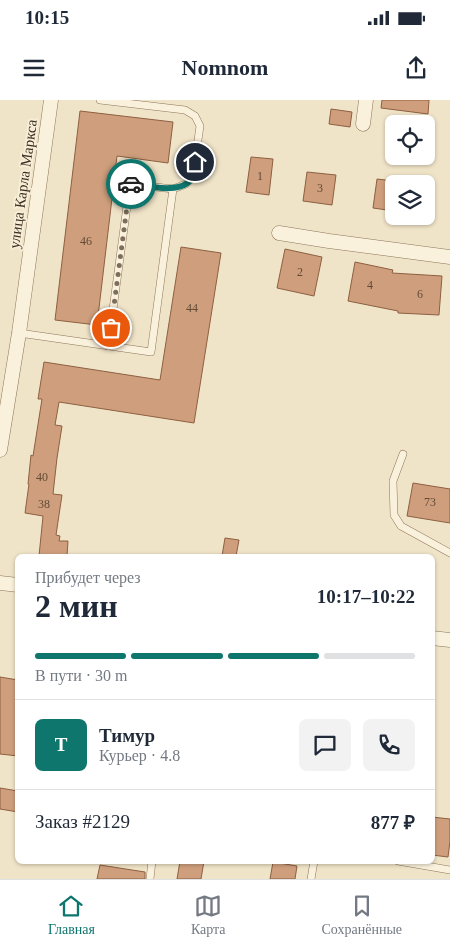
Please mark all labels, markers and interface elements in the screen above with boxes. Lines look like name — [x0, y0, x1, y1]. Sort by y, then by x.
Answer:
text: 10:15 — [25, 7, 69, 28]
icon: menu — [20, 54, 48, 82]
icon: share — [402, 54, 430, 82]
text: Nomnom — [182, 55, 268, 80]
map controls — [385, 115, 435, 225]
button: locate — [385, 115, 435, 165]
street label: улица Карла Маркса — [6, 118, 40, 250]
pin — [174, 141, 216, 183]
icon: home — [181, 148, 209, 176]
courier — [106, 159, 156, 209]
house number: 1 — [257, 169, 263, 183]
icon: car — [117, 170, 145, 198]
button: layers — [385, 175, 435, 225]
house number: 3 — [317, 181, 323, 195]
house number: 46 — [80, 234, 92, 248]
house number: 2 — [297, 265, 303, 279]
house number: 4 — [367, 278, 373, 292]
house number: 6 — [417, 287, 423, 301]
house number: 44 — [186, 301, 198, 315]
pin — [90, 307, 132, 349]
icon: bag — [97, 314, 125, 342]
house number: 40 — [36, 470, 48, 484]
house number: 73 — [424, 495, 436, 509]
house number: 38 — [38, 497, 50, 511]
text: Прибудет через — [35, 569, 141, 586]
text: 10:17–10:22 — [317, 586, 415, 607]
text: 2 мин — [35, 588, 118, 624]
text: В пути · 30 m — [35, 667, 128, 684]
button: chat — [299, 719, 351, 771]
button: phone — [363, 719, 415, 771]
text: Тимур — [99, 725, 155, 746]
text: Т — [55, 734, 67, 755]
text: Курьер · 4.8 — [99, 747, 180, 764]
text: Заказ #2129 — [35, 811, 130, 832]
text: 877 ₽ — [371, 812, 415, 833]
tab: Главная — [48, 892, 95, 938]
tab: Карта — [191, 892, 226, 938]
tab: Сохранённые — [321, 892, 402, 938]

